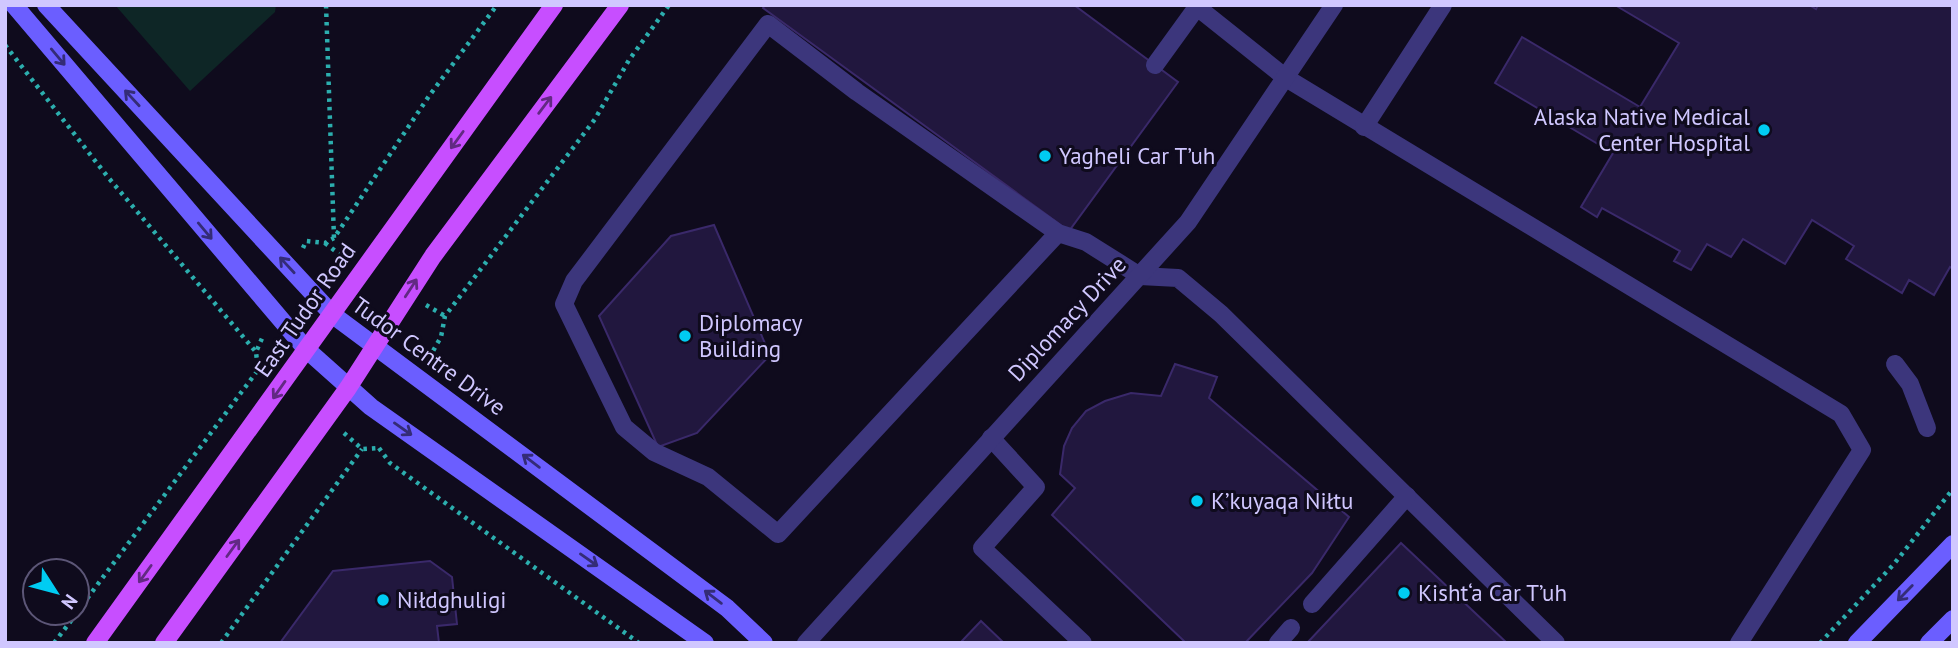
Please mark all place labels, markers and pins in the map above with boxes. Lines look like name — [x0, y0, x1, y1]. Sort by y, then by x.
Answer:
place label: Alaska Native Medical Center Hospital — [1534, 102, 1750, 157]
marker: Alaska Native Medical Center Hospital — [1756, 122, 1772, 138]
place label: Yagheli Car T’uh — [1059, 141, 1215, 170]
marker: Yagheli Car T’uh — [1037, 148, 1053, 164]
place label: Diplomacy Building — [699, 308, 803, 363]
marker: Diplomacy Building — [677, 328, 693, 344]
place label: K’kuyaqa Niłtu — [1211, 486, 1354, 515]
marker: K’kuyaqa Niłtu — [1189, 493, 1205, 509]
place label: Kisht‘a Car T’uh — [1418, 578, 1567, 607]
place label: Niłdghuligi — [397, 585, 506, 614]
marker: Kisht‘a Car T’uh — [1396, 585, 1412, 601]
marker: Niłdghuligi — [375, 592, 391, 608]

